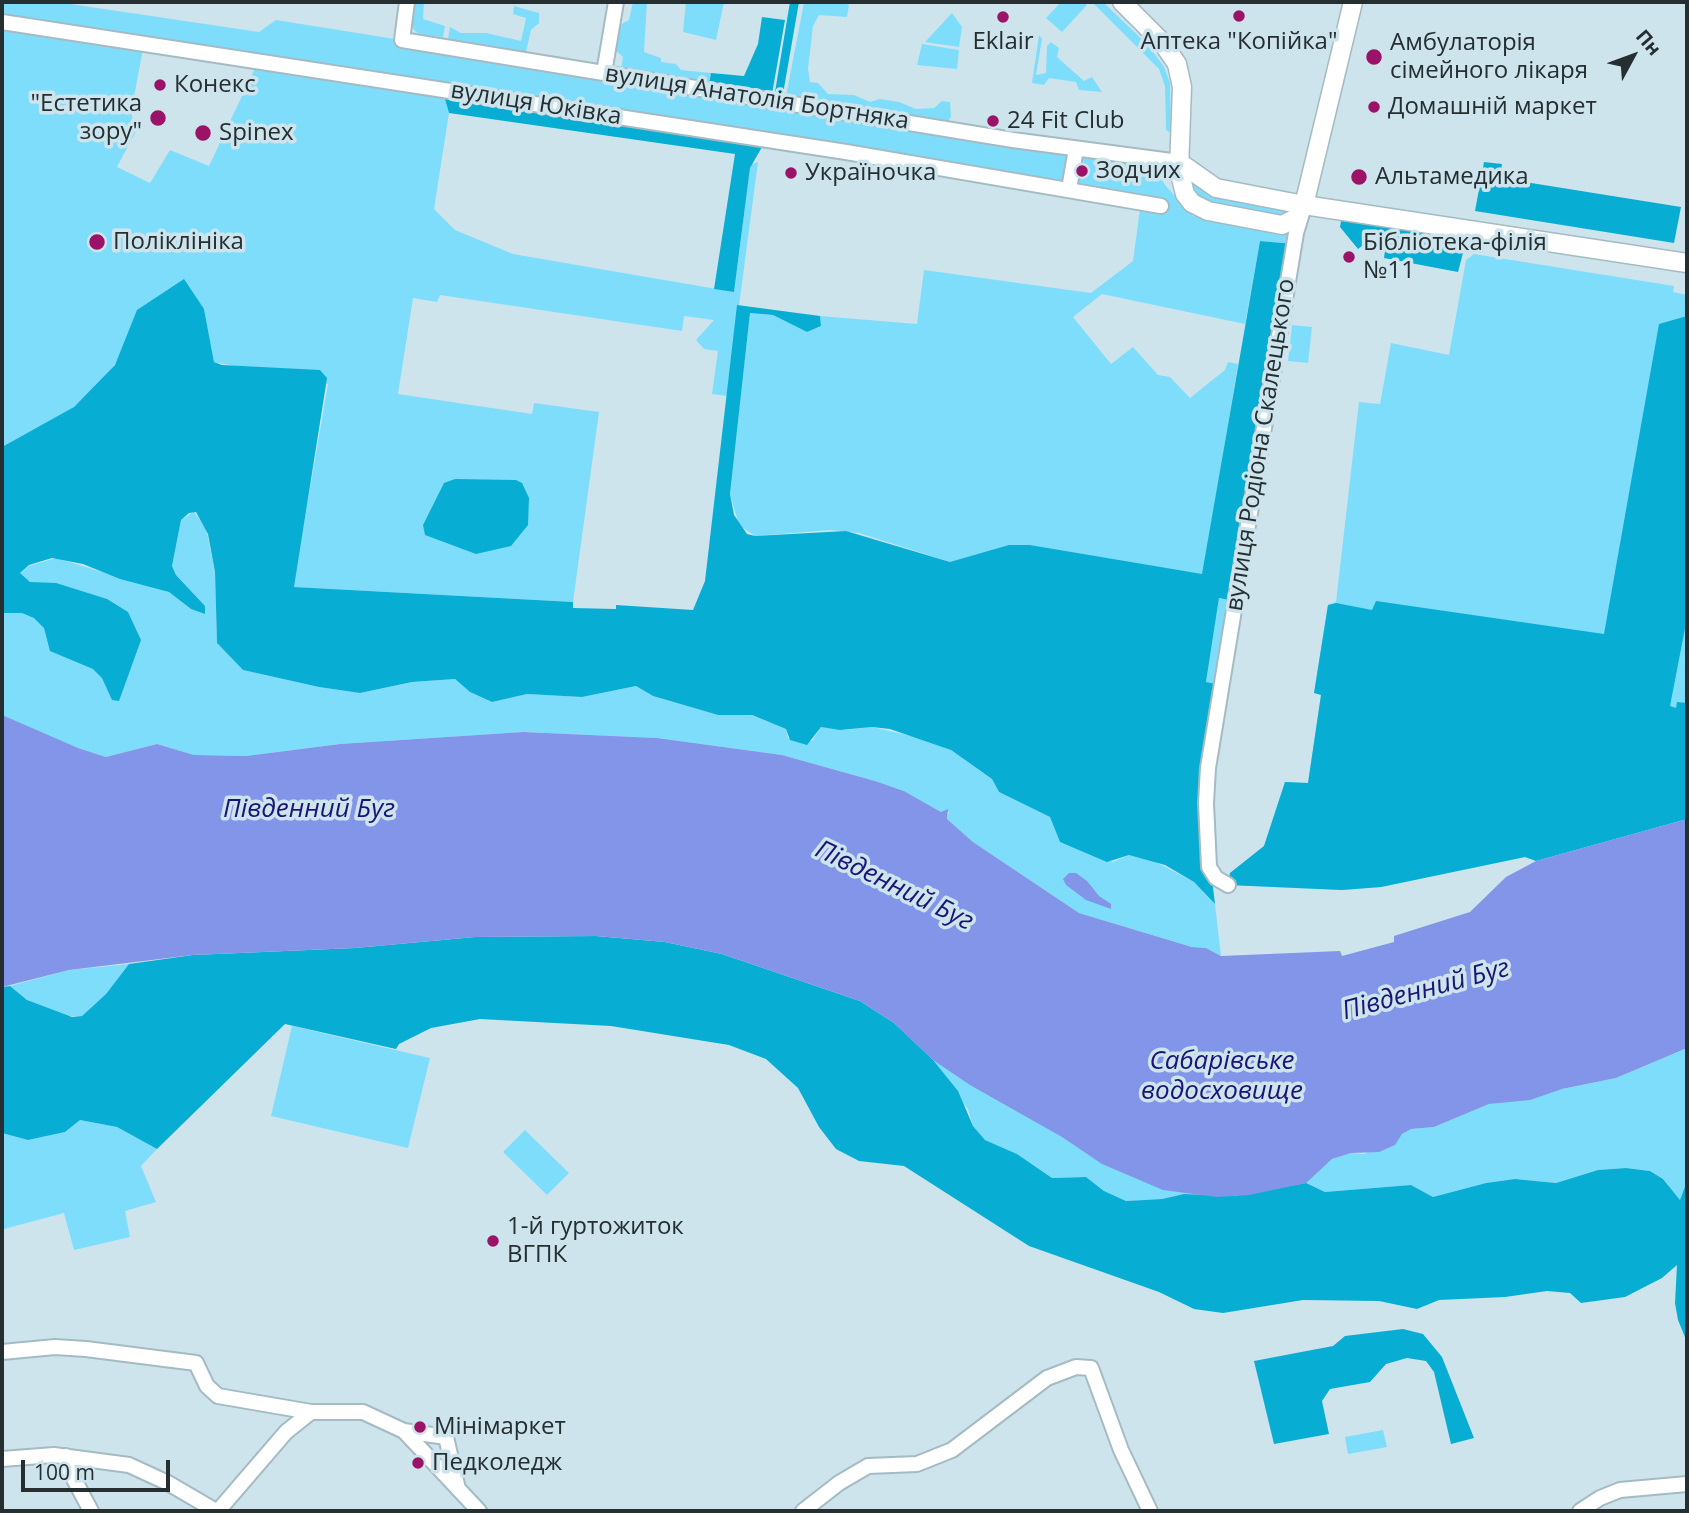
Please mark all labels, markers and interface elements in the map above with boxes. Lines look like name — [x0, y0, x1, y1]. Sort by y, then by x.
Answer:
marker: Аптека "Копійка" — [1231, 8, 1247, 24]
marker: Eklair — [995, 9, 1011, 25]
north arrow — [1598, 21, 1668, 91]
text: Пн — [1630, 24, 1667, 61]
place label: Eklair — [972, 28, 1034, 56]
place label: Аптека "Копійка" — [1141, 28, 1337, 56]
place label: Амбулаторія сімейного лікаря — [1390, 29, 1588, 85]
marker: Амбулаторія сімейного лікаря — [1364, 47, 1384, 67]
street label: вулиця Анатолія Бортняка — [603, 60, 911, 136]
place label: Конекс — [174, 71, 256, 99]
street label: вулиця Юківка — [449, 76, 623, 132]
marker: Конекс — [152, 77, 168, 93]
place label: "Естетика зору" — [31, 90, 142, 146]
place label: Домашній маркет — [1388, 93, 1597, 121]
marker: Домашній маркет — [1366, 99, 1382, 115]
place label: 24 Fit Club — [1007, 107, 1124, 135]
marker: "Естетика зору" — [148, 108, 168, 128]
marker: 24 Fit Club — [985, 113, 1001, 129]
place label: Spinex — [219, 119, 294, 147]
marker: Spinex — [193, 123, 213, 143]
place label: Зодчих — [1096, 157, 1181, 185]
place label: Україночка — [805, 159, 936, 187]
marker: Зодчих — [1074, 163, 1090, 179]
place label: Альтамедика — [1375, 163, 1529, 191]
marker: Україночка — [783, 165, 799, 181]
marker: Альтамедика — [1349, 167, 1369, 187]
place label: Поліклініка — [113, 228, 244, 256]
place label: Бібліотека-філія №11 — [1363, 229, 1547, 285]
marker: Поліклініка — [87, 232, 107, 252]
marker: Бібліотека-філія №11 — [1341, 249, 1357, 265]
street label: вулиця Родіона Скалецького — [1220, 277, 1302, 613]
water label: Південний Буг — [223, 794, 395, 826]
water label: Південний Буг — [810, 834, 978, 938]
water label: Південний Буг — [1339, 953, 1513, 1027]
water label: Сабарівське водосховище — [1141, 1046, 1303, 1108]
place label: 1-й гуртожиток ВГПК — [507, 1213, 684, 1269]
marker: 1-й гуртожиток ВГПК — [485, 1233, 501, 1249]
place label: Мінімаркет — [434, 1413, 566, 1441]
marker: Мінімаркет — [412, 1419, 428, 1435]
scale bar — [24, 1446, 173, 1490]
place label: Педколедж — [432, 1449, 562, 1477]
marker: Педколедж — [410, 1455, 426, 1471]
text: 100 m — [34, 1458, 95, 1486]

